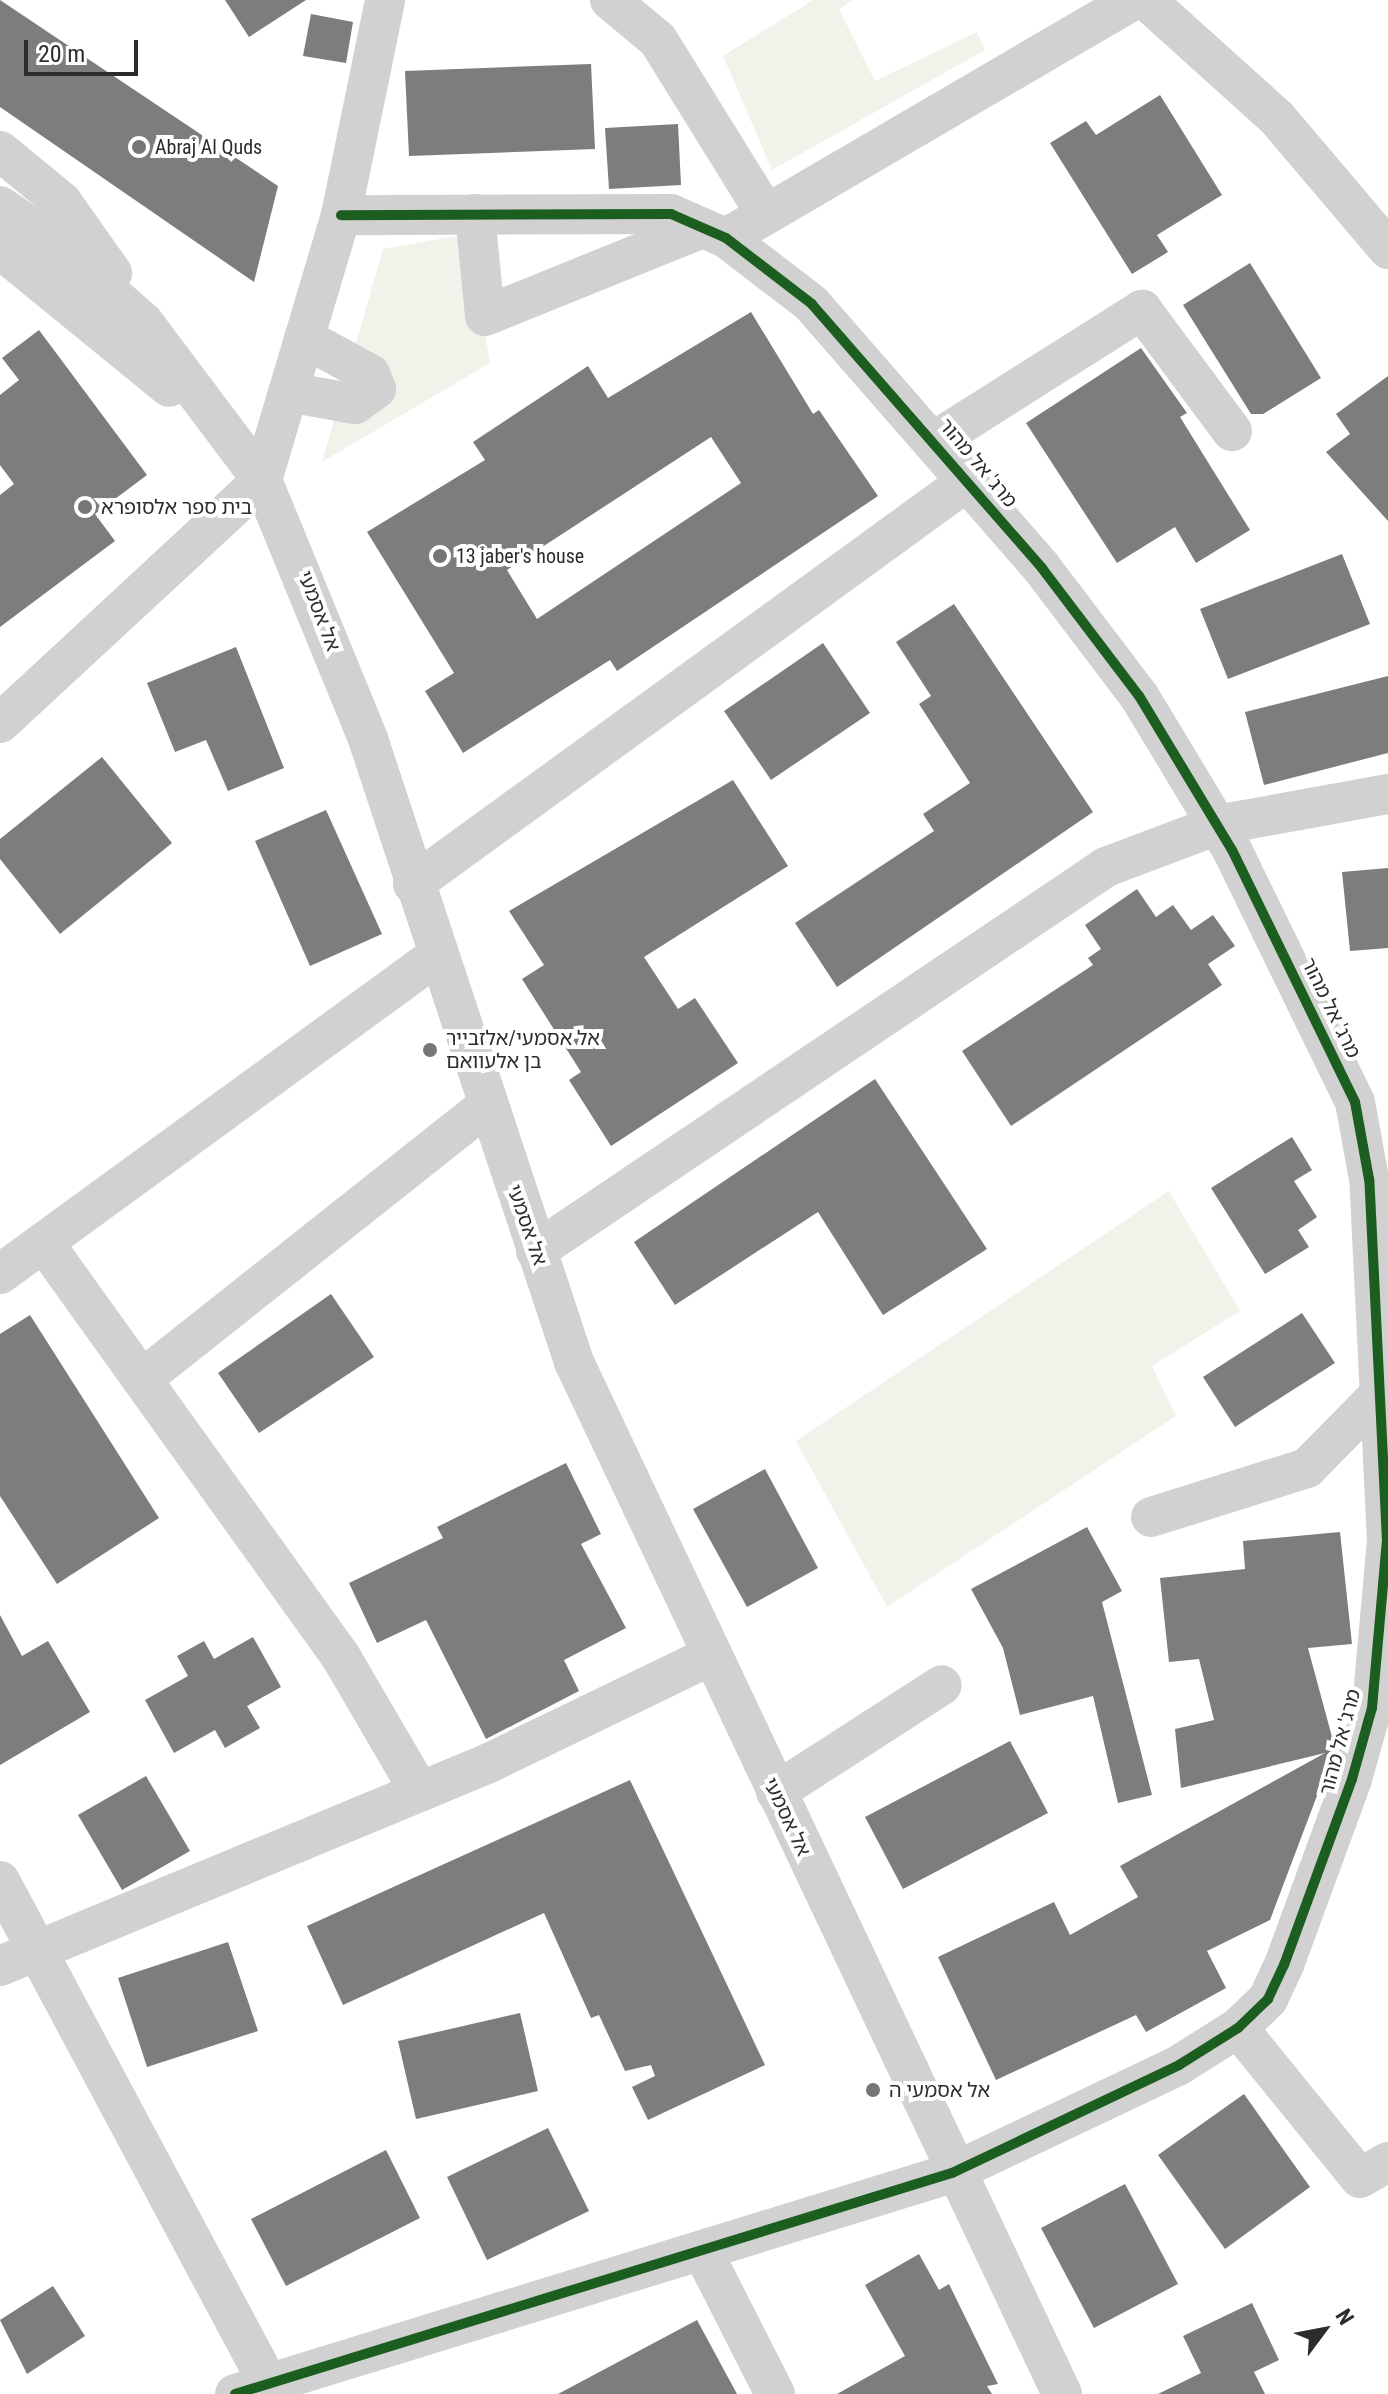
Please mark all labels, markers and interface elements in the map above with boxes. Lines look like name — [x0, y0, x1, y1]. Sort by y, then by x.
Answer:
scale bar — [28, 24, 142, 74]
text: 20 m — [38, 40, 85, 68]
place label: Abraj Al Quds — [155, 135, 262, 159]
marker: Abraj Al Quds — [130, 138, 148, 156]
street label: מרג' אל מהור — [934, 414, 1022, 512]
place label: בית ספר אלסופרא — [101, 495, 252, 519]
marker: בית ספר אלסופרא — [76, 498, 94, 516]
place label: 13 jaber's house — [456, 544, 584, 568]
marker: 13 jaber's house — [431, 547, 449, 565]
street label: אל אסמעי — [293, 567, 345, 655]
street label: מרג' אל מהור — [1296, 954, 1366, 1062]
place label: אל אסמעי/אלזבייר בן אלעוואם — [446, 1026, 600, 1073]
marker: אל אסמעי/אלזבייר בן אלעוואם — [421, 1041, 439, 1059]
street label: אל אסמעי — [502, 1181, 552, 1269]
street label: מרג' אל מהור — [1314, 1686, 1366, 1798]
street label: אל אסמעי — [758, 1774, 816, 1860]
place label: אל אסמעי ה — [889, 2078, 990, 2102]
marker: אל אסמעי ה — [864, 2081, 882, 2099]
north arrow — [1284, 2290, 1364, 2370]
text: N — [1331, 2305, 1359, 2329]

